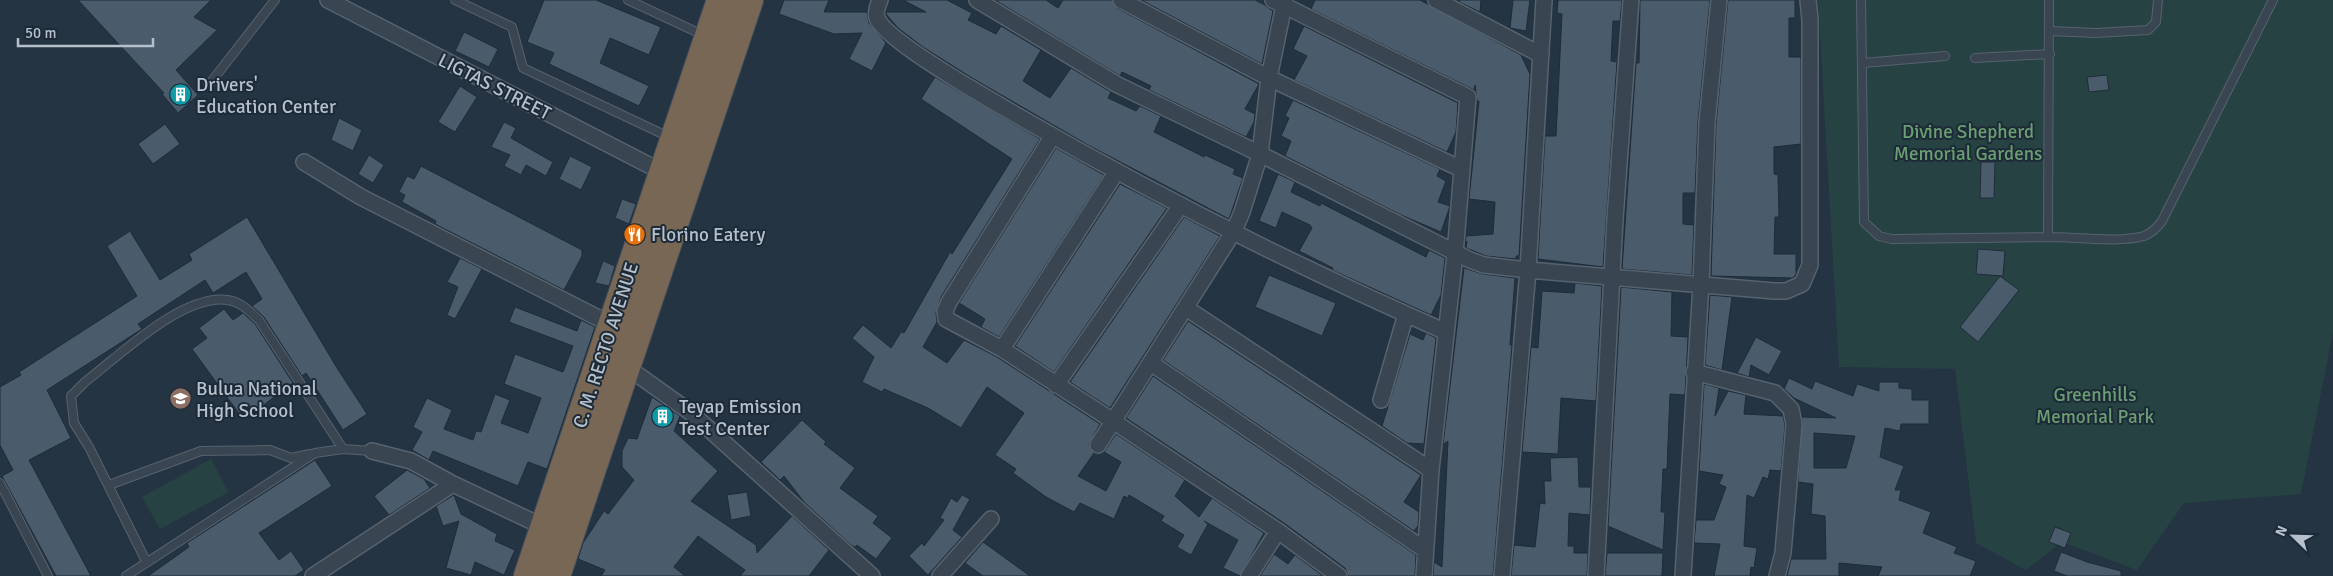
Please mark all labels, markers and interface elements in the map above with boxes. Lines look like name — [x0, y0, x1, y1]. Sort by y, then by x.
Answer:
scale bar — [18, 15, 152, 47]
text: 50 m — [25, 24, 56, 42]
street label: LIGTAS STREET — [434, 48, 556, 126]
place label: Drivers' Education Center — [196, 73, 336, 119]
building icon: Drivers' Education Center — [168, 83, 192, 107]
park label: Divine Shepherd Memorial Gardens — [1894, 120, 2042, 166]
restaurant icon: Florino Eatery — [623, 222, 647, 246]
place label: Florino Eatery — [651, 223, 766, 247]
street label: C. M. RECTO AVENUE — [568, 259, 644, 431]
place label: Bulua National High School — [196, 377, 317, 423]
park label: Greenhills Memorial Park — [2036, 383, 2155, 429]
school or university icon: Bulua National High School — [168, 387, 192, 411]
place label: Teyap Emission Test Center — [679, 395, 802, 441]
building icon: Teyap Emission Test Center — [651, 405, 675, 429]
north arrow — [2268, 511, 2318, 561]
text: N — [2272, 523, 2291, 539]

